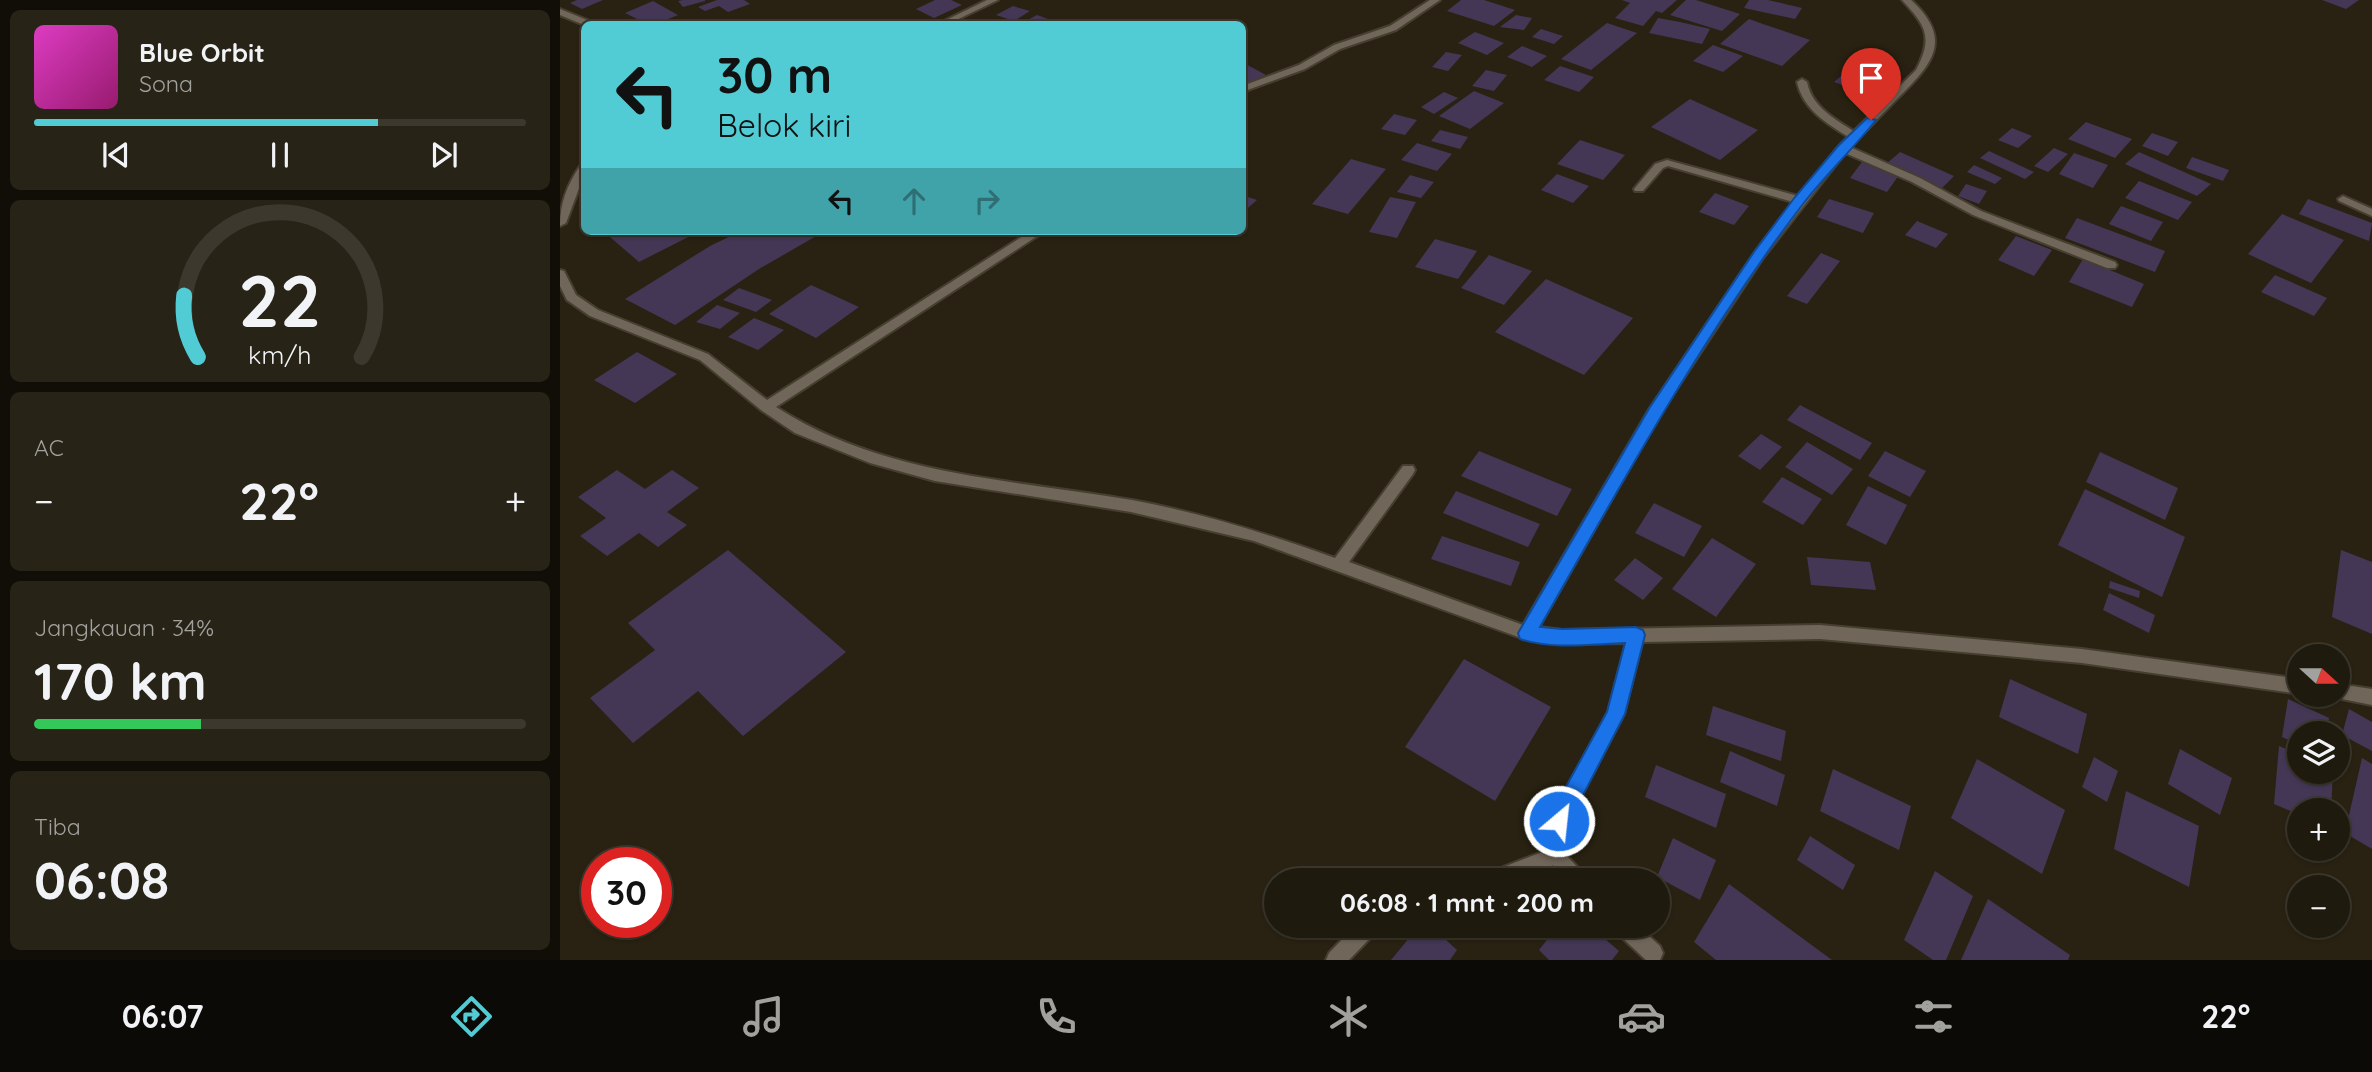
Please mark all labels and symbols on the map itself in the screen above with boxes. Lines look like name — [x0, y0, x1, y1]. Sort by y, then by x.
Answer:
pin — [1841, 48, 1901, 120]
north arrow — [2287, 644, 2350, 707]
position arrow — [1522, 784, 1596, 858]
speed limit sign: 30 — [581, 847, 672, 938]

